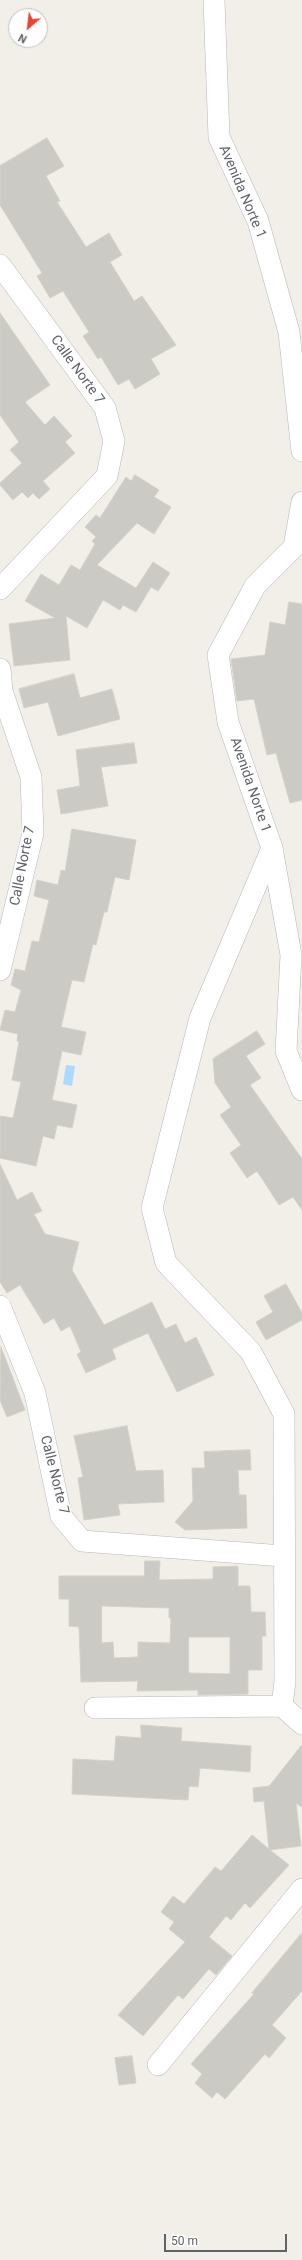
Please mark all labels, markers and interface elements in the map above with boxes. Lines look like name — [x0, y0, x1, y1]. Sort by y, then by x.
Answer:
north arrow — [8, 8, 48, 48]
text: N — [16, 31, 29, 46]
street label: Avenida Norte 1 — [215, 143, 269, 241]
street label: Calle Norte 7 — [46, 332, 108, 408]
street label: Avenida Norte 1 — [226, 735, 274, 835]
street label: Calle Norte 7 — [7, 825, 39, 907]
street label: Calle Norte 7 — [36, 1434, 72, 1516]
scale bar — [166, 2226, 289, 2252]
text: 50 m — [171, 2234, 198, 2248]

